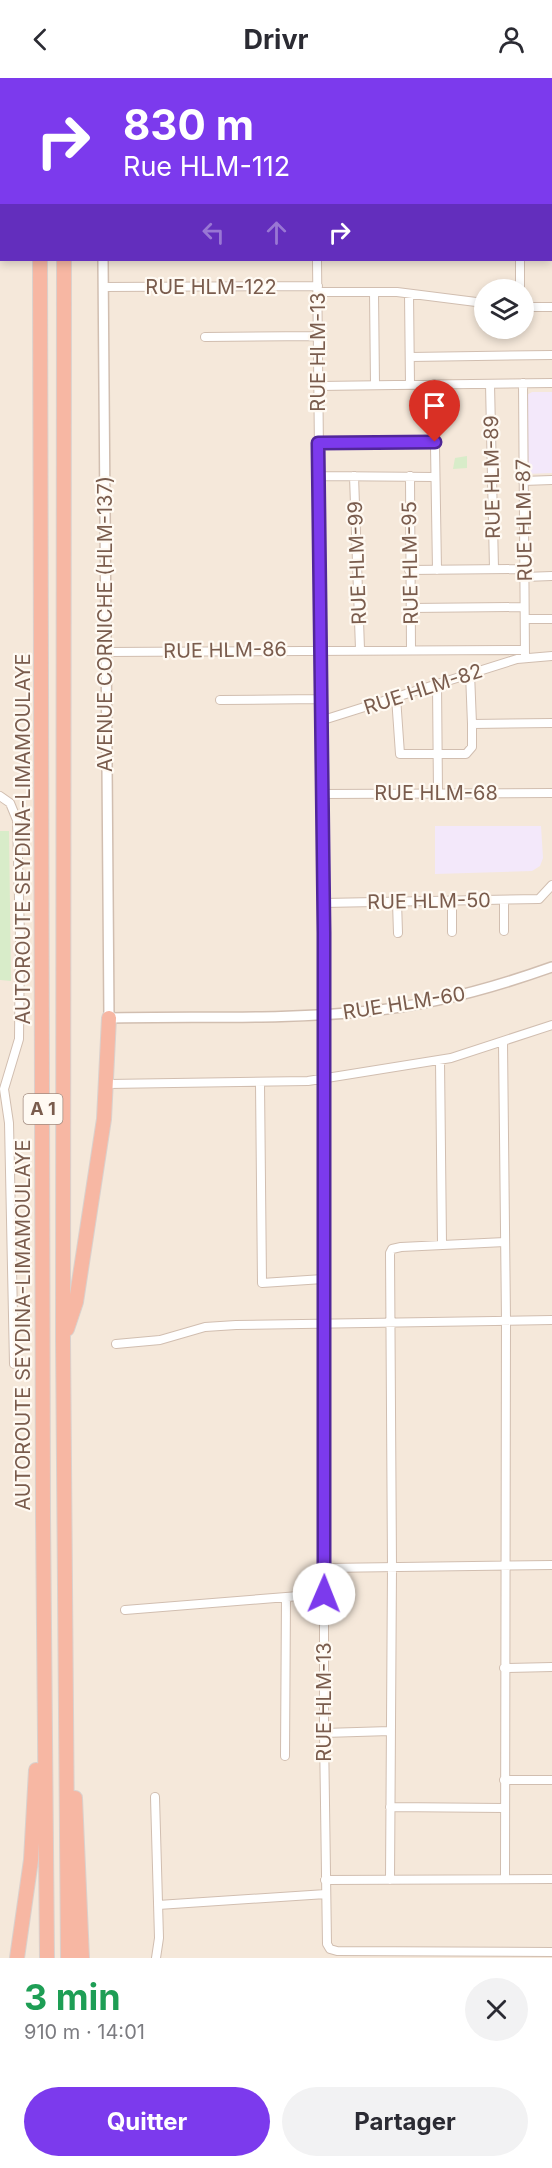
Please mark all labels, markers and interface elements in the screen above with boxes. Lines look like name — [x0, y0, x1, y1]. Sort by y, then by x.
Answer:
icon: back — [24, 23, 57, 56]
text: Drivr — [243, 23, 309, 56]
icon: person — [495, 23, 528, 56]
text: 830 m — [123, 99, 254, 150]
icon: right — [24, 102, 102, 180]
text: Rue HLM-112 — [123, 150, 290, 183]
icon: left — [197, 216, 230, 249]
icon: ahead — [260, 216, 293, 249]
icon: right — [323, 216, 356, 249]
street label: RUE HLM-122 — [145, 275, 277, 299]
map controls — [474, 279, 534, 339]
button: layers — [474, 279, 534, 339]
street label: RUE HLM-13 — [306, 292, 330, 412]
pin — [409, 380, 460, 442]
icon: arrive — [418, 389, 451, 422]
street label: RUE HLM-89 — [479, 415, 505, 539]
street label: RUE HLM-87 — [511, 459, 537, 581]
street label: AVENUE CORNICHE (HLM-137) — [93, 476, 117, 772]
street label: RUE HLM-99 — [343, 501, 371, 625]
street label: RUE HLM-95 — [397, 501, 423, 625]
street label: RUE HLM-86 — [163, 637, 287, 663]
street label: AUTOROUTE SEYDINA-LIMAMOULAYE — [11, 653, 35, 1025]
street label: RUE HLM-82 — [361, 659, 485, 719]
street label: RUE HLM-68 — [374, 781, 498, 805]
street label: RUE HLM-50 — [367, 888, 491, 914]
street label: RUE HLM-60 — [341, 981, 467, 1025]
road number: A 1 — [24, 1094, 63, 1124]
street label: AUTOROUTE SEYDINA-LIMAMOULAYE — [11, 1139, 35, 1511]
position arrow — [292, 1562, 356, 1626]
street label: RUE HLM-13 — [312, 1642, 336, 1762]
text: 3 min — [24, 1975, 121, 2019]
button: close — [465, 1978, 528, 2041]
text: 910 m · 14:01 — [24, 2020, 145, 2044]
button: Quitter — [24, 2087, 270, 2156]
button: Partager — [282, 2087, 528, 2156]

